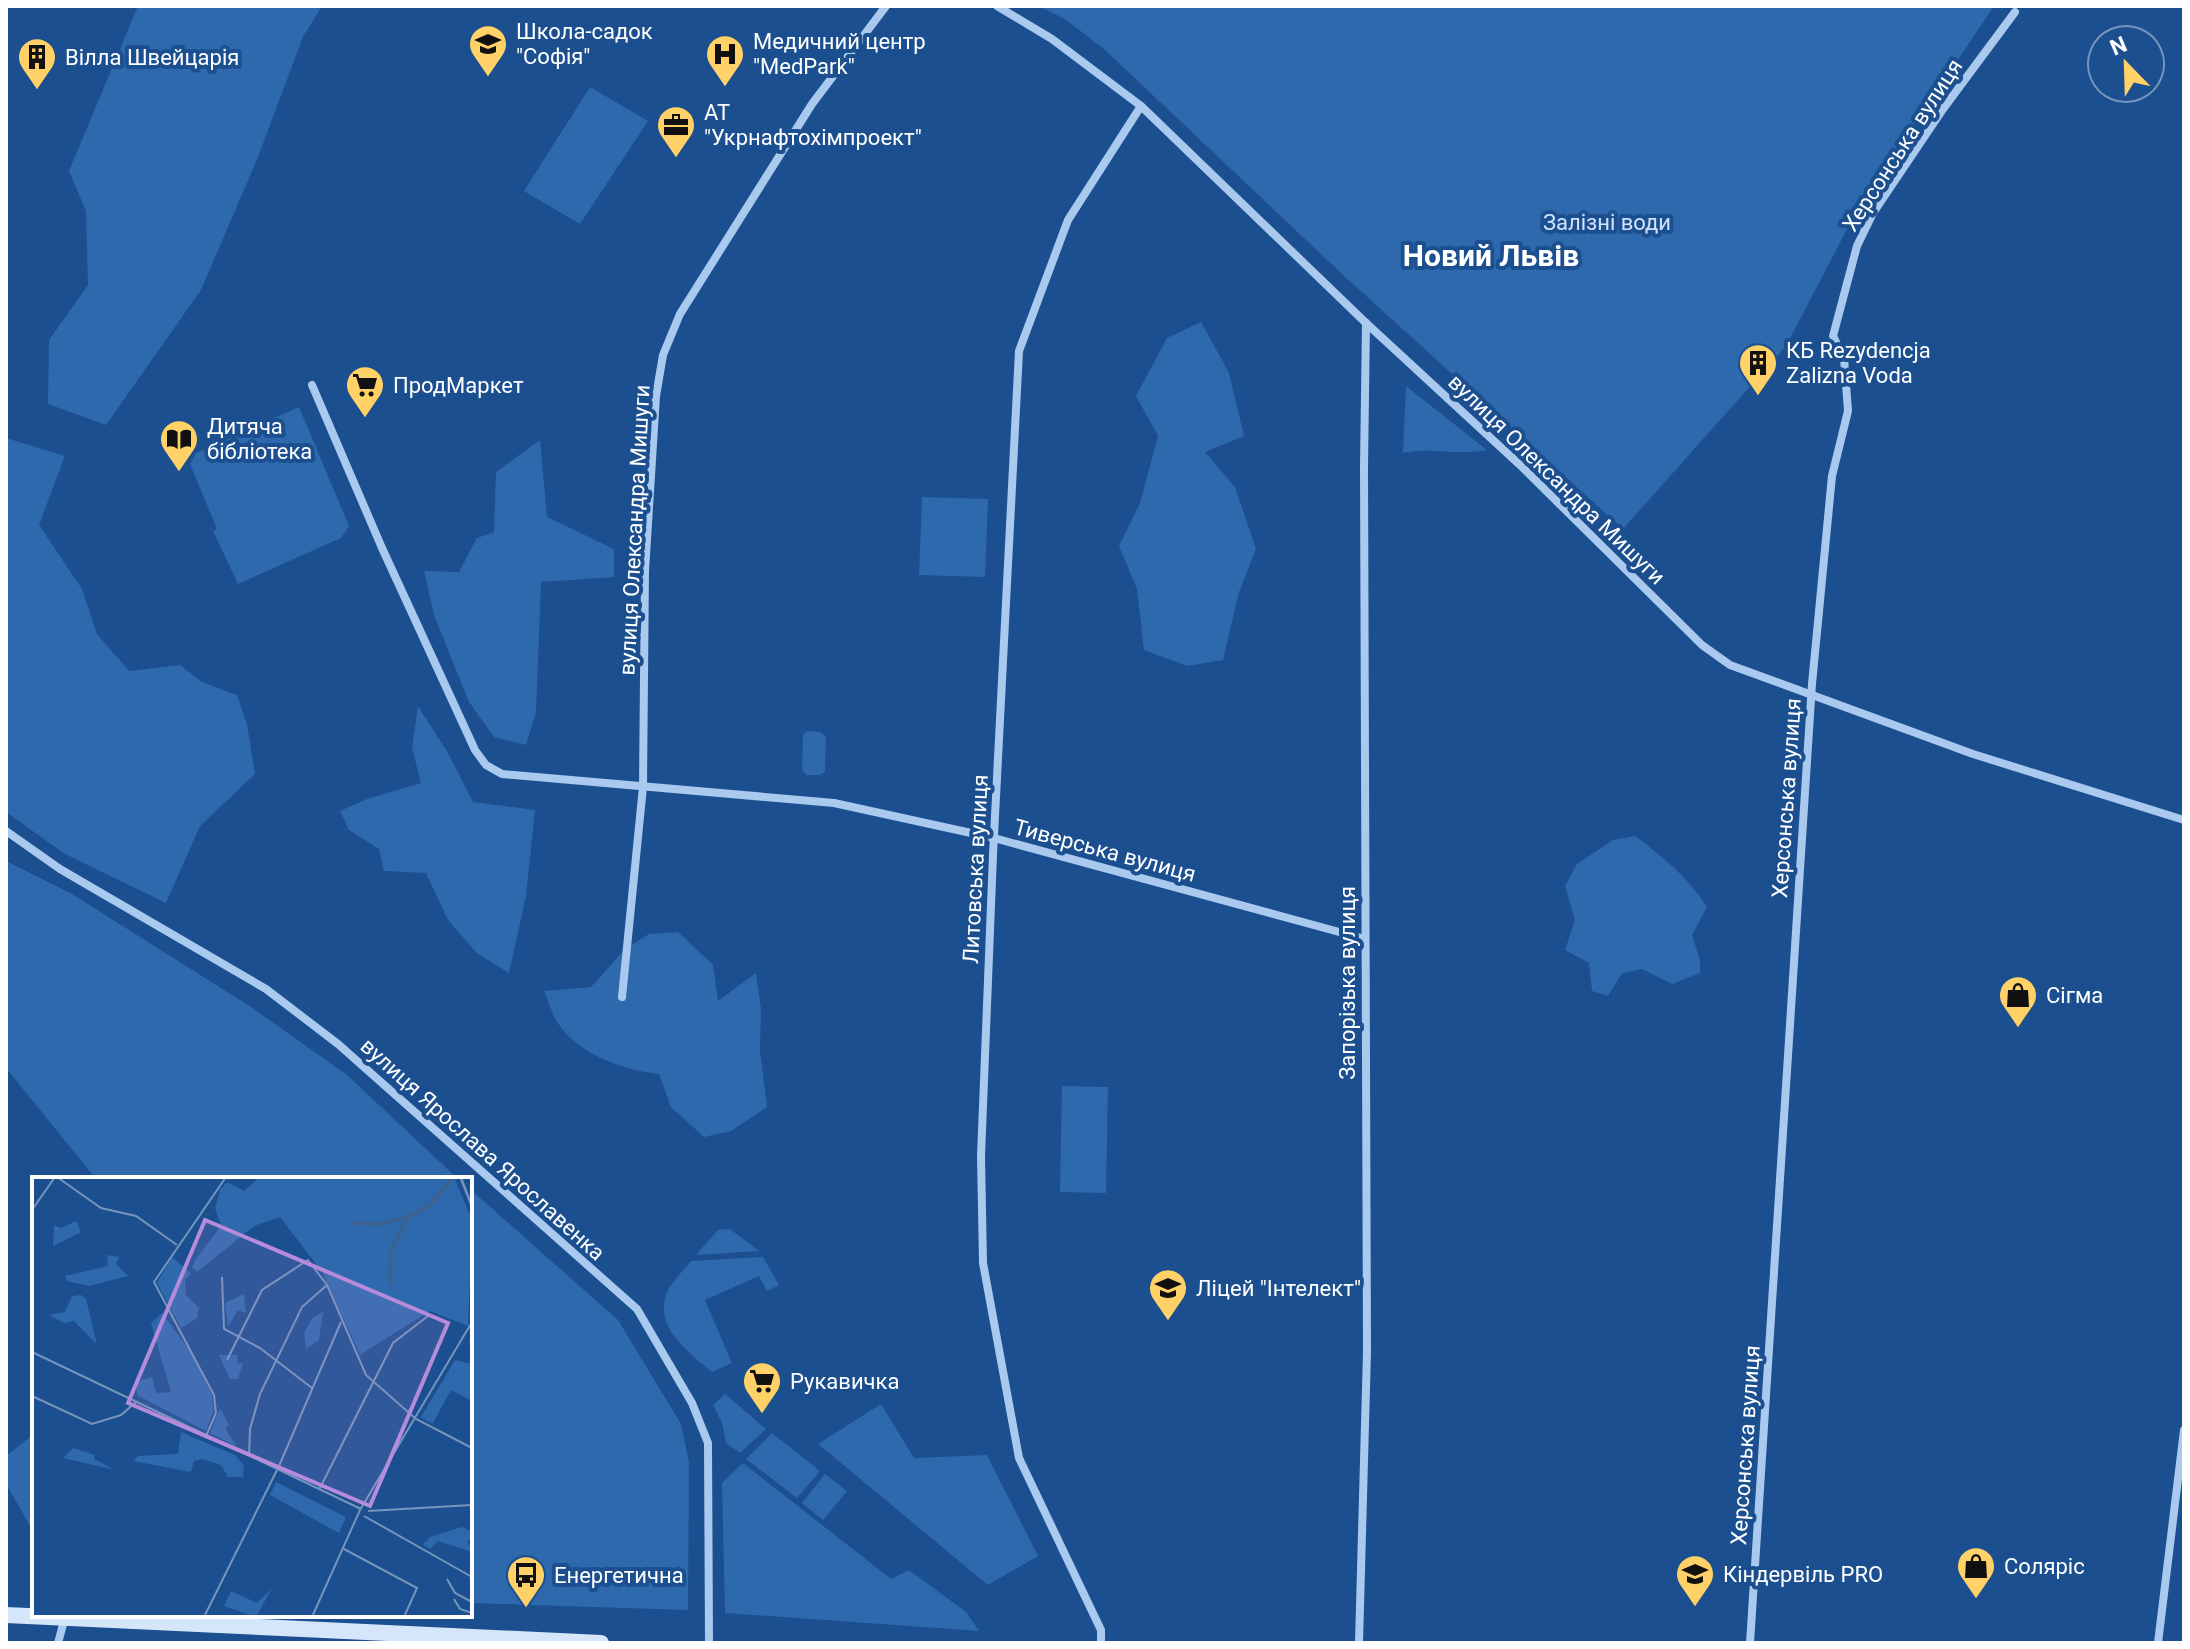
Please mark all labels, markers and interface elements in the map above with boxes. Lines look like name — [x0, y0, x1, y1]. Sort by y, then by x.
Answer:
place label: Школа-садок "Софія" — [516, 19, 653, 69]
school or university icon: Школа-садок "Софія" — [467, 23, 509, 78]
north arrow — [2086, 24, 2166, 104]
place label: Медичний центр "MedPark" — [753, 29, 926, 79]
text: N — [2106, 32, 2130, 61]
hospital icon: Медичний центр "MedPark" — [704, 33, 746, 88]
building icon: Вілла Швейцарія — [16, 36, 58, 91]
place label: Вілла Швейцарія — [65, 45, 239, 70]
street label: Херсонська вулиця — [1837, 55, 1967, 236]
place label: АТ "Укрнафтохімпроект" — [704, 100, 922, 150]
office icon: АТ "Укрнафтохімпроект" — [655, 104, 697, 159]
park label: Залізні води — [1543, 210, 1671, 235]
district label: Новий Львів — [1403, 238, 1579, 273]
place label: КБ Rezydencja Zalizna Voda — [1786, 338, 1931, 388]
building icon: КБ Rezydencja Zalizna Voda — [1737, 342, 1779, 397]
supermarket icon: ПродМаркет — [344, 364, 386, 419]
street label: вулиця Олександра Мишуги — [1443, 369, 1670, 589]
place label: ПродМаркет — [393, 373, 524, 398]
street label: вулиця Олександра Мишуги — [614, 384, 655, 676]
place label: Дитяча бібліотека — [207, 414, 312, 464]
library icon: Дитяча бібліотека — [158, 418, 200, 473]
street label: Херсонська вулиця — [1767, 697, 1806, 899]
street label: Литовська вулиця — [958, 774, 993, 964]
street label: Тиверська вулиця — [1011, 814, 1198, 887]
street label: Запорізька вулиця — [1335, 886, 1360, 1080]
shop icon: Сігма — [1997, 974, 2039, 1029]
place label: Сігма — [2046, 983, 2103, 1008]
street label: вулиця Ярослава Ярославенка — [356, 1033, 610, 1266]
inset map — [32, 1177, 472, 1617]
school or university icon: Ліцей "Інтелект" — [1147, 1267, 1189, 1322]
place label: Ліцей "Інтелект" — [1196, 1276, 1361, 1301]
street label: Херсонська вулиця — [1726, 1344, 1765, 1546]
supermarket icon: Рукавичка — [741, 1360, 783, 1415]
place label: Рукавичка — [790, 1369, 899, 1394]
shop icon: Соляріс — [1955, 1545, 1997, 1600]
school or university icon: Кіндервіль PRO — [1674, 1553, 1716, 1608]
bus stop icon: Енергетична — [505, 1554, 547, 1609]
place label: Соляріс — [2004, 1554, 2085, 1579]
place label: Кіндервіль PRO — [1723, 1562, 1883, 1587]
place label: Енергетична — [554, 1563, 684, 1588]

